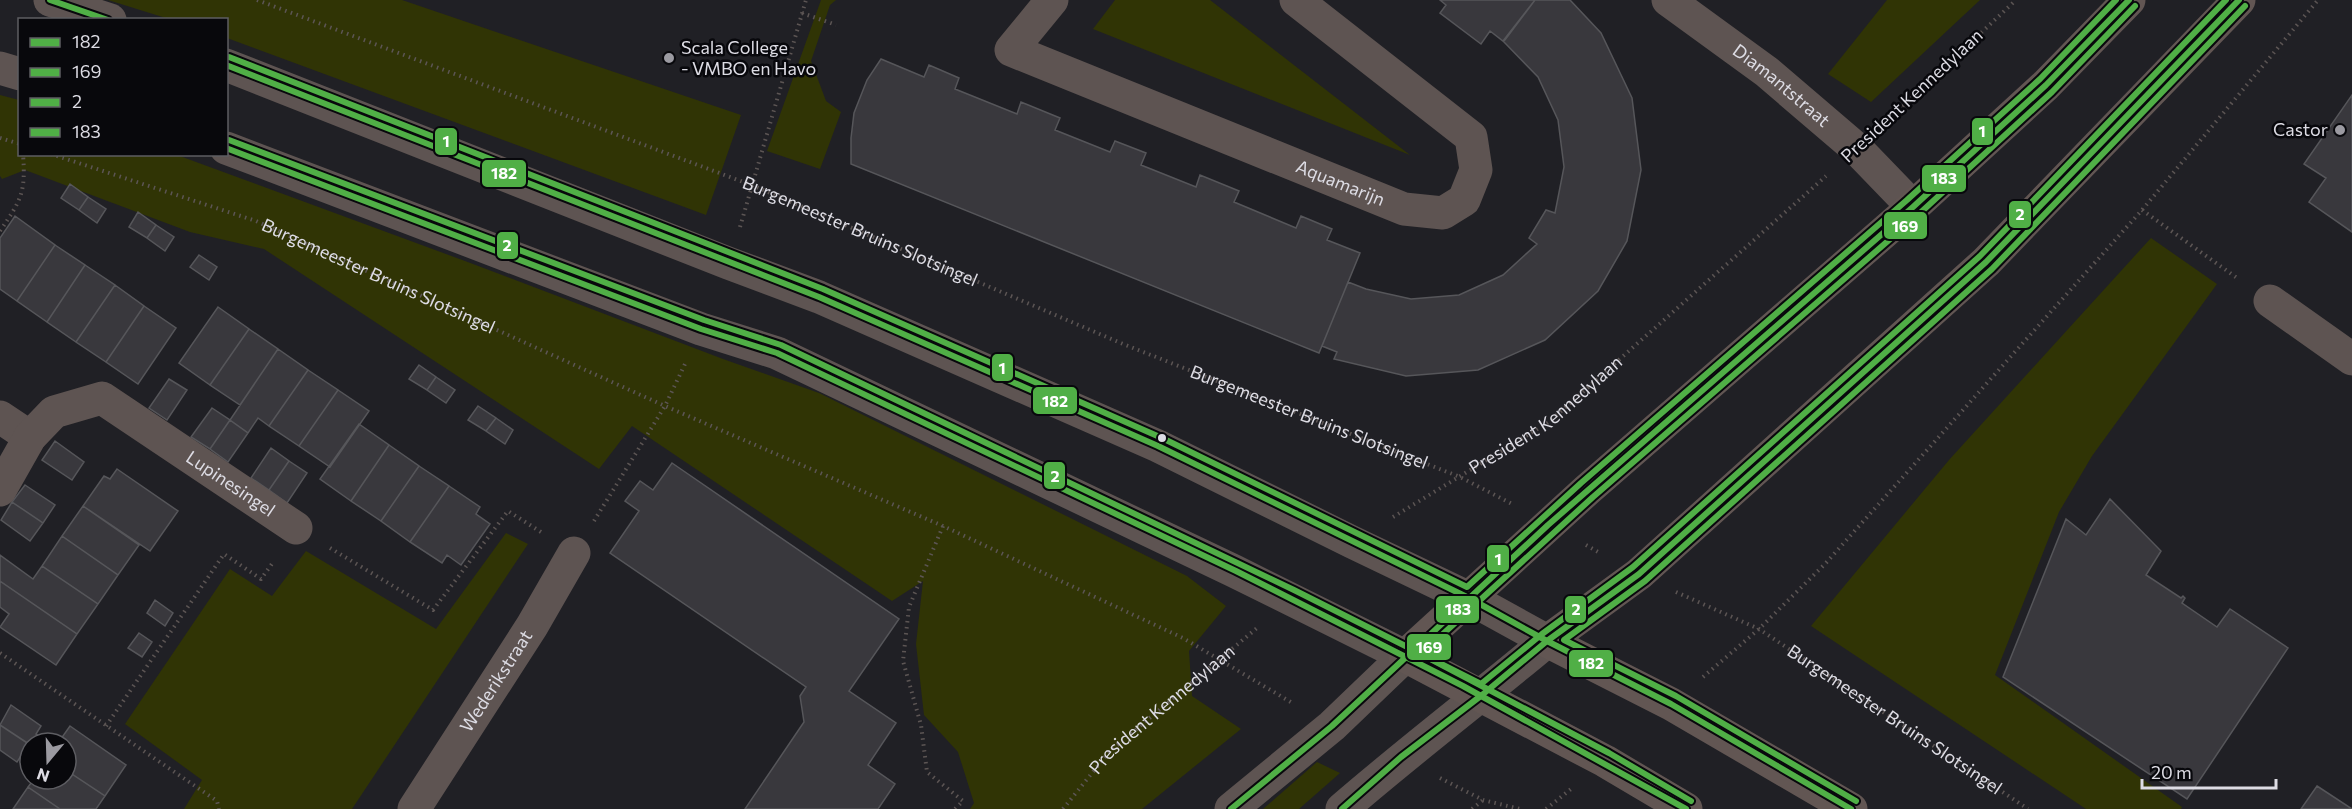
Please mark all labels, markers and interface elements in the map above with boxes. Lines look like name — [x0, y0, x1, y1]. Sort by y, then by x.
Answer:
legend — [18, 18, 228, 156]
street label: President Kennedylaan — [1836, 24, 1987, 167]
text: 182 — [72, 30, 101, 52]
place label: Scala College - VMBO en Havo — [681, 36, 816, 79]
street label: Diamantstraat — [1729, 39, 1835, 131]
marker: Scala College - VMBO en Havo — [662, 51, 676, 65]
text: 169 — [72, 60, 101, 82]
text: 2 — [72, 90, 82, 112]
line badge: 1 — [1971, 117, 1994, 146]
place label: Castor — [2273, 118, 2328, 140]
text: 183 — [72, 120, 101, 142]
text: 1 — [1978, 121, 1986, 140]
marker: Castor — [2333, 123, 2347, 137]
line badge: 1 — [434, 127, 458, 156]
text: 1 — [442, 131, 450, 150]
street label: Aquamarijn — [1293, 155, 1388, 210]
line badge: 182 — [481, 159, 527, 188]
text: 182 — [491, 163, 517, 182]
line badge: 183 — [1921, 164, 1967, 193]
text: 183 — [1931, 168, 1957, 187]
street label: Burgemeester Bruins Slotsingel — [740, 171, 981, 291]
line badge: 2 — [2008, 200, 2032, 229]
text: 2 — [2015, 204, 2025, 223]
line badge: 169 — [1883, 211, 1928, 240]
street label: Burgemeester Bruins Slotsingel — [259, 213, 499, 338]
text: 169 — [1892, 216, 1918, 235]
line badge: 2 — [496, 231, 519, 260]
text: 2 — [502, 235, 512, 254]
street label: President Kennedylaan — [1464, 350, 1626, 478]
line badge: 1 — [991, 353, 1014, 382]
text: 1 — [998, 358, 1006, 377]
street label: Burgemeester Bruins Slotsingel — [1187, 360, 1431, 473]
line badge: 182 — [1032, 386, 1078, 415]
text: 182 — [1042, 391, 1068, 410]
unlabelled marker — [1156, 432, 1168, 444]
street label: Lupinesingel — [182, 446, 279, 521]
line badge: 2 — [1043, 461, 1066, 490]
text: 2 — [1050, 466, 1060, 485]
line badge: 1 — [1486, 544, 1510, 573]
text: 1 — [1494, 549, 1502, 568]
line badge: 183 — [1435, 595, 1480, 624]
line badge: 2 — [1564, 595, 1587, 624]
text: 183 — [1445, 599, 1471, 618]
text: 2 — [1571, 599, 1581, 618]
street label: Wederikstraat — [455, 626, 536, 736]
line badge: 169 — [1406, 633, 1452, 661]
text: 169 — [1416, 637, 1442, 656]
street label: President Kennedylaan — [1084, 639, 1239, 778]
street label: Burgemeester Bruins Slotsingel — [1784, 639, 2007, 799]
line badge: 182 — [1568, 649, 1614, 678]
text: 182 — [1578, 653, 1604, 672]
north arrow — [18, 731, 78, 791]
scale bar — [2142, 752, 2276, 790]
text: 20 m — [2151, 761, 2192, 783]
text: N — [34, 765, 52, 787]

